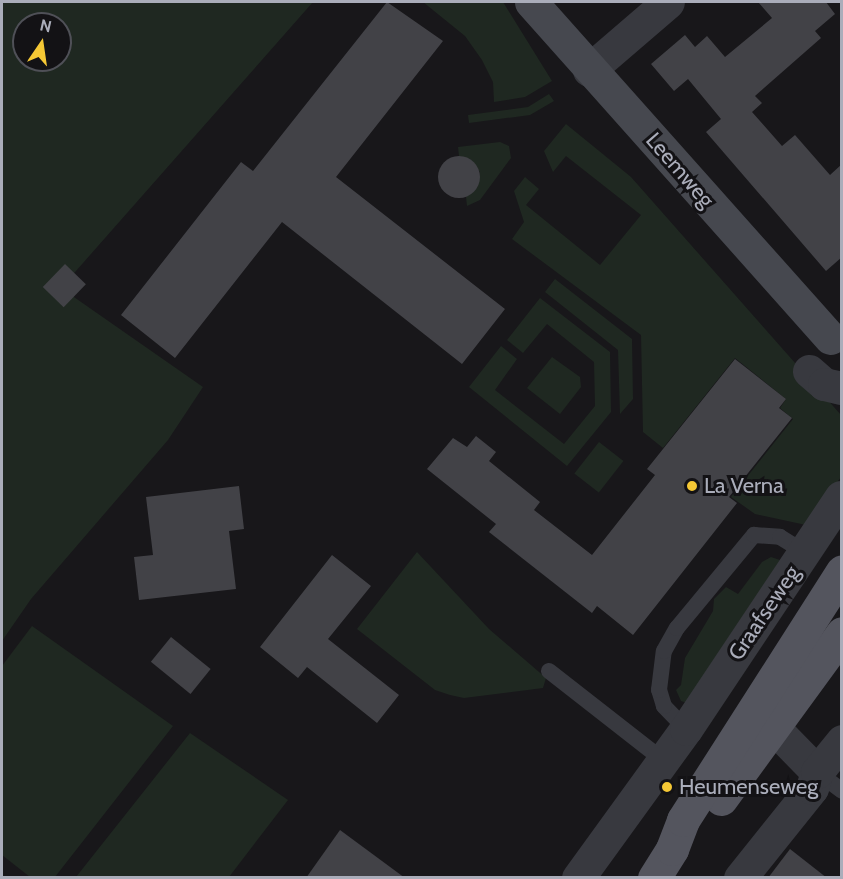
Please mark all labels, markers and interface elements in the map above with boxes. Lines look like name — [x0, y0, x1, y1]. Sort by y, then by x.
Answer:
north arrow — [12, 12, 72, 72]
text: N — [38, 15, 53, 36]
street label: Leemweg — [640, 127, 720, 213]
place label: La Verna — [704, 473, 784, 499]
marker: La Verna — [685, 479, 699, 493]
street label: Graafseweg — [723, 561, 805, 665]
place label: Heumenseweg — [679, 774, 818, 800]
marker: Heumenseweg — [660, 780, 674, 794]

